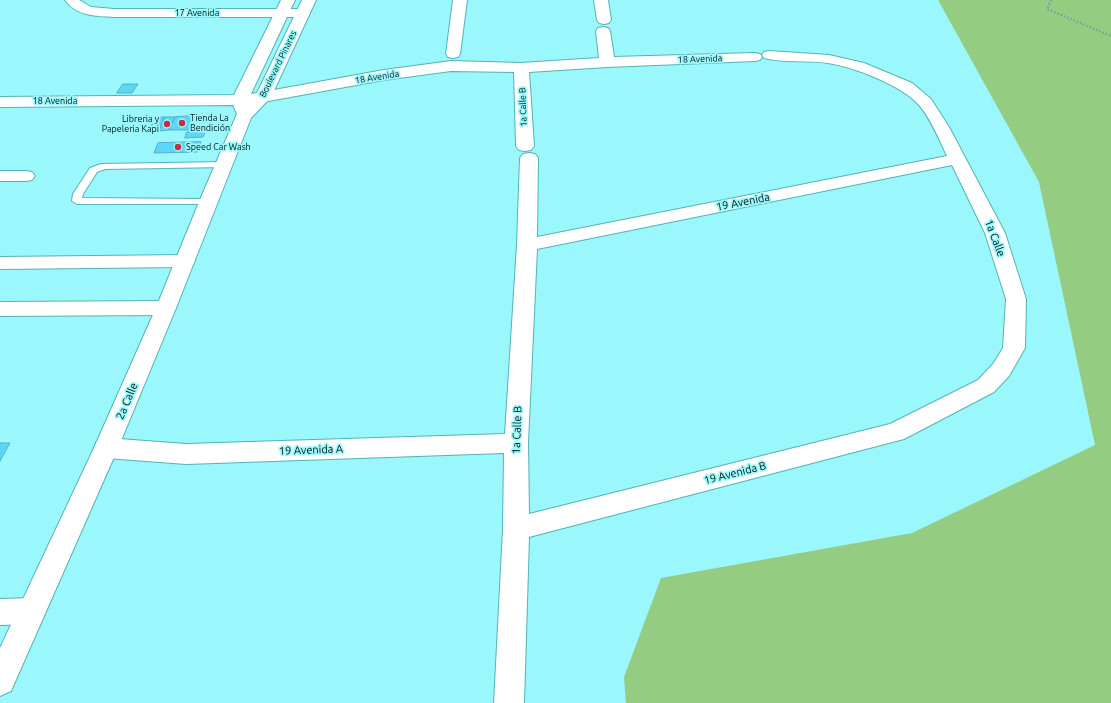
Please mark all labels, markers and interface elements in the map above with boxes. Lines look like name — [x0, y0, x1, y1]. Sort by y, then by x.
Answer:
street label: 17 Avenida — [175, 8, 219, 18]
street label: Boulevard Pinares — [257, 29, 299, 99]
street label: 18 Avenida — [678, 53, 722, 65]
street label: 18 Avenida — [354, 68, 400, 86]
street label: 1a Calle B — [517, 87, 529, 127]
street label: 18 Avenida — [33, 96, 77, 106]
place label: Tienda La Bendición — [190, 113, 230, 134]
place label: Libreria y Papeleria Kapi — [102, 114, 159, 135]
marker: Tienda La Bendición — [177, 118, 187, 128]
marker: Libreria y Papeleria Kapi — [162, 119, 172, 129]
marker: Speed Car Wash — [173, 142, 183, 152]
place label: Speed Car Wash — [186, 142, 251, 152]
street label: 19 Avenida — [715, 190, 771, 214]
street label: 1a Calle — [982, 218, 1008, 258]
street label: 2a Calle — [113, 381, 141, 421]
street label: 1a Calle B — [510, 406, 524, 454]
street label: 19 Avenida A — [279, 442, 343, 458]
street label: 19 Avenida B — [702, 459, 768, 487]

